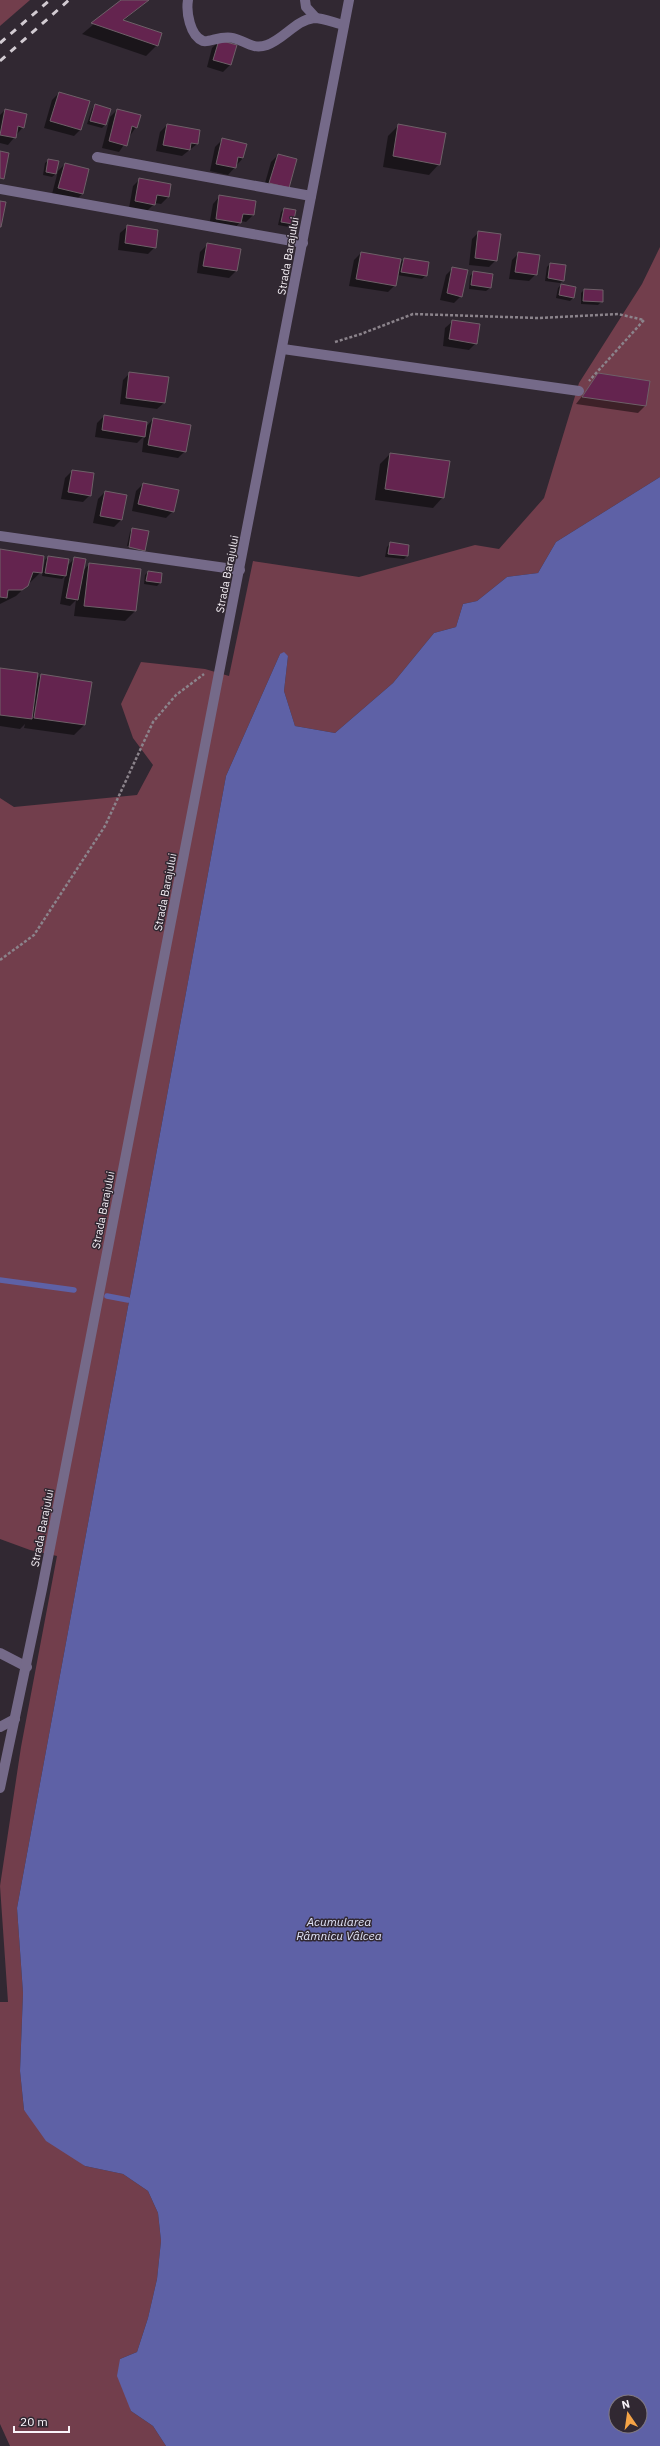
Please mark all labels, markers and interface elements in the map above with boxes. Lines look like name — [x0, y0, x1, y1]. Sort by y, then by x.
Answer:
street label: Strada Barajului — [274, 216, 302, 296]
street label: Strada Barajului — [213, 534, 241, 614]
street label: Strada Barajului — [151, 852, 179, 932]
street label: Strada Barajului — [89, 1170, 117, 1250]
street label: Strada Barajului — [28, 1488, 56, 1568]
water label: Acumularea Râmnicu Vâlcea — [296, 1914, 382, 1943]
north arrow — [608, 2394, 648, 2434]
text: N — [620, 2397, 631, 2412]
scale bar — [14, 2408, 69, 2434]
text: 20 m — [20, 2414, 48, 2429]

